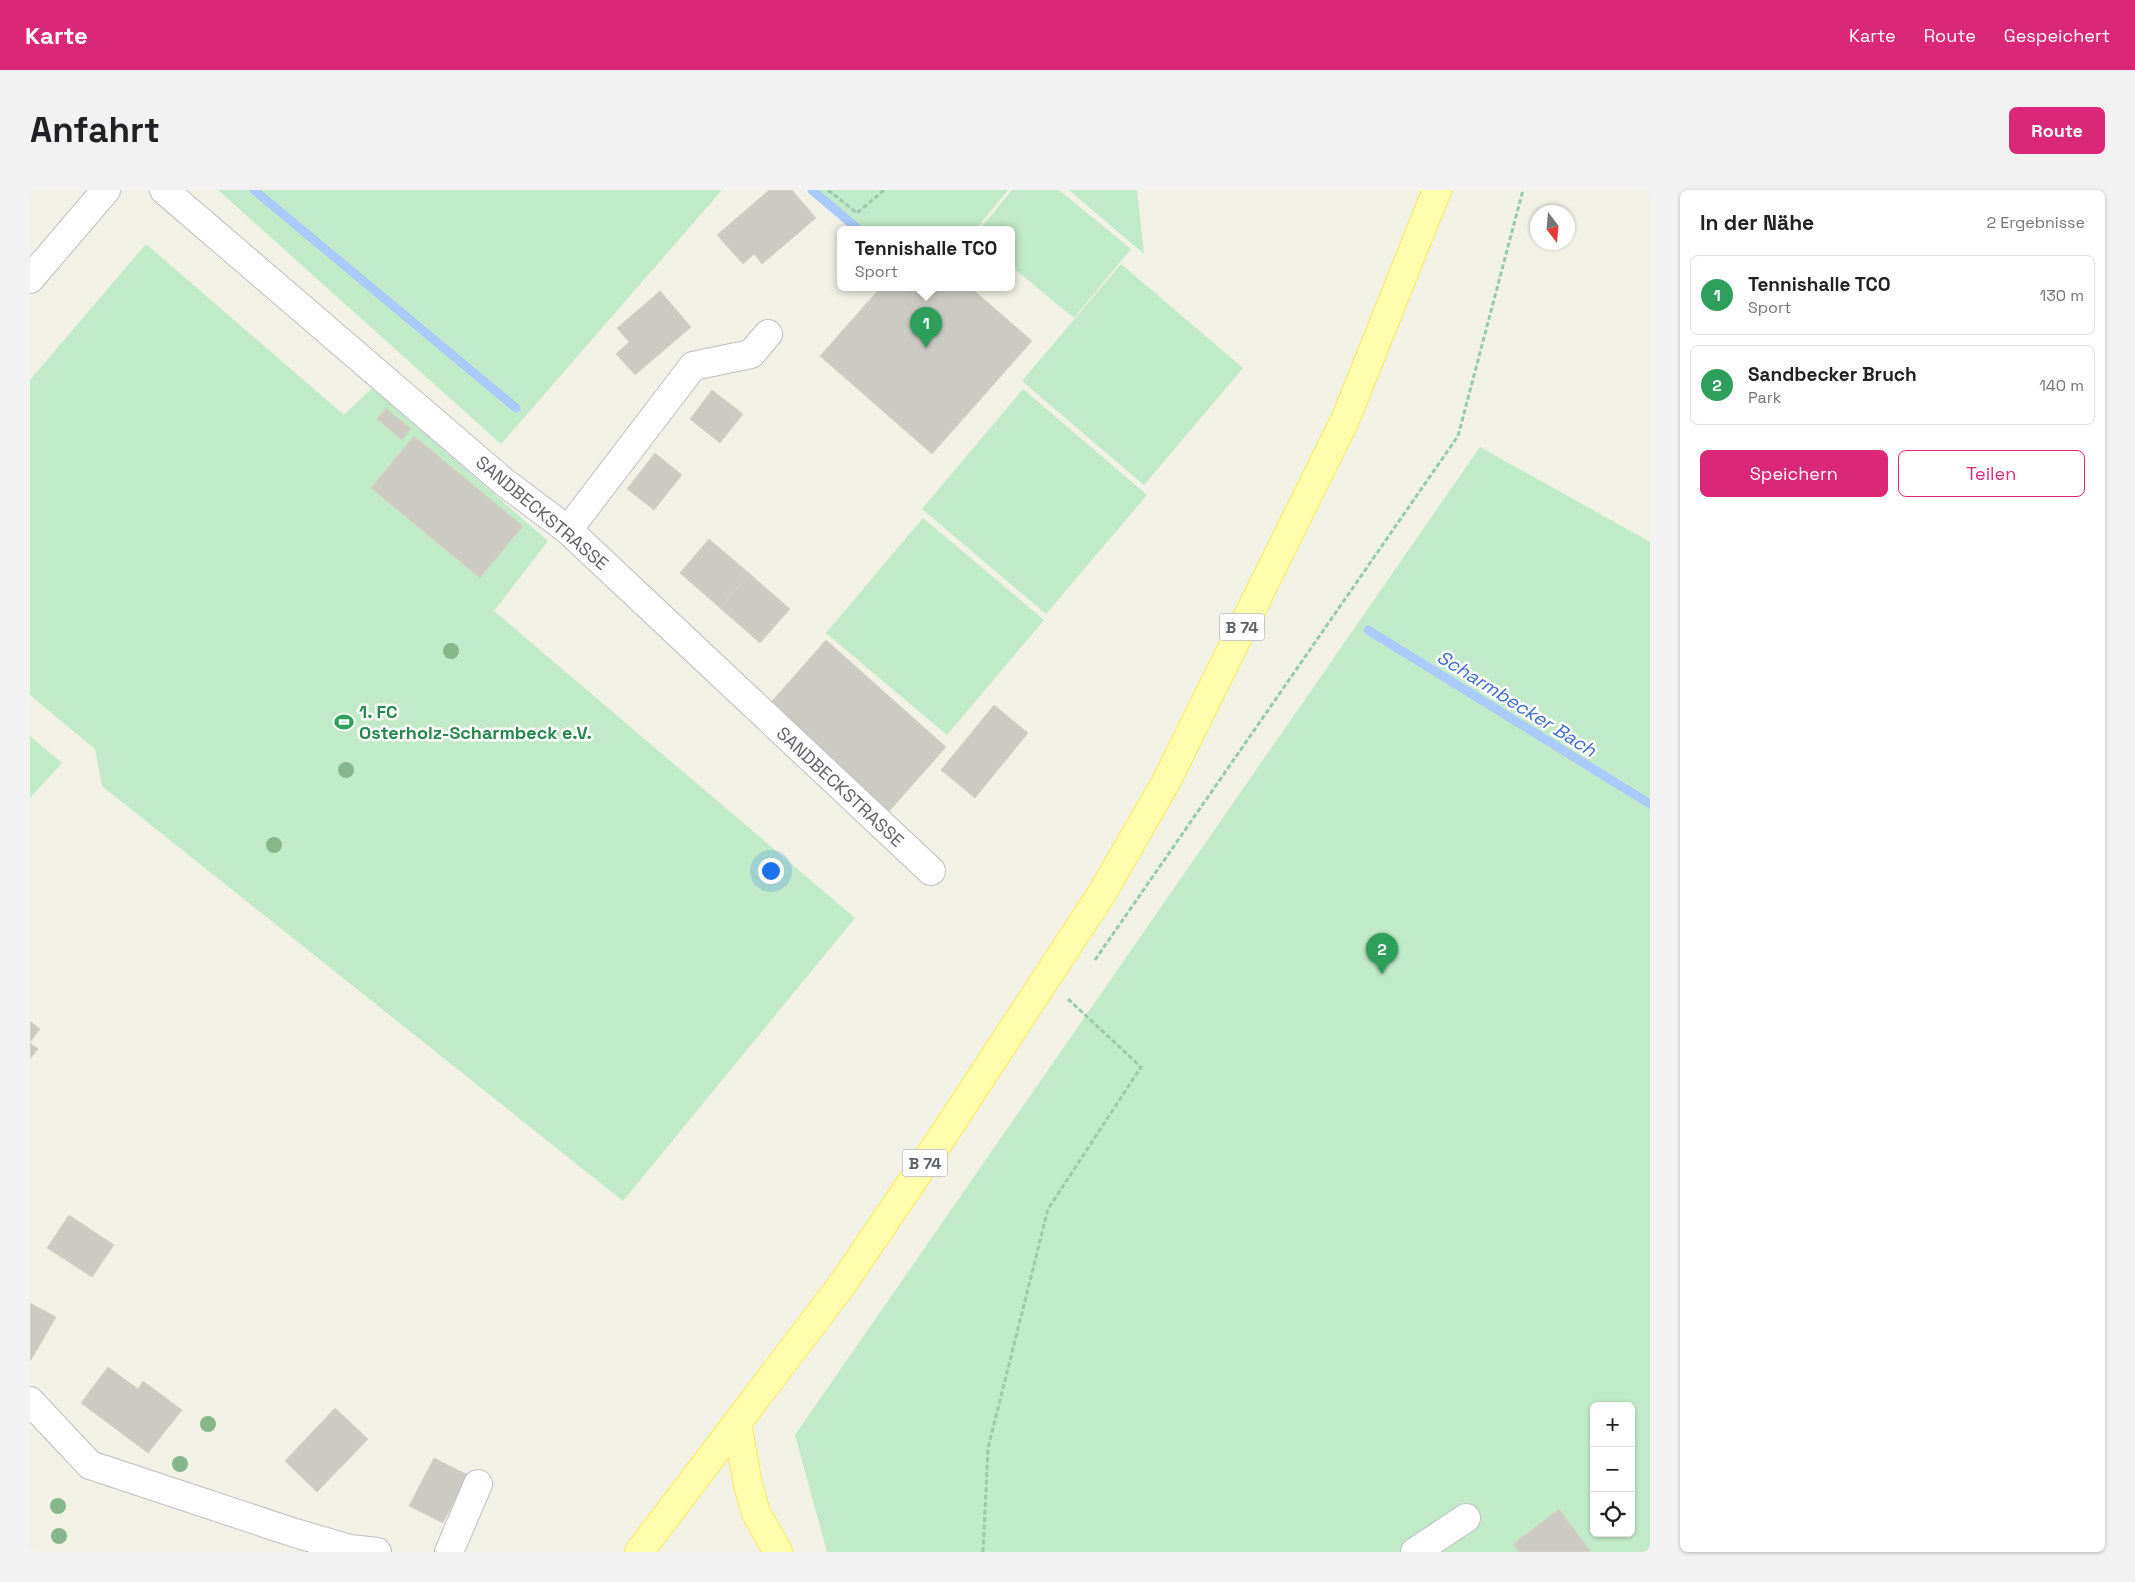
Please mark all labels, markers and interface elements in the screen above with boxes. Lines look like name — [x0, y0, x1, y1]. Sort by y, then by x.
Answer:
text: Karte — [25, 20, 88, 51]
text: Karte — [1849, 24, 1896, 47]
text: Route — [1924, 24, 1976, 47]
text: Gespeichert — [2004, 24, 2110, 47]
button: Route — [2009, 107, 2105, 154]
text: Anfahrt — [30, 108, 160, 152]
north arrow — [1530, 205, 1575, 250]
text: In der Nähe — [1700, 209, 1814, 236]
text: 2 Ergebnisse — [1986, 212, 2085, 233]
popup — [837, 226, 1015, 291]
text: Tennishalle TCO — [855, 236, 997, 261]
text: Sport — [855, 261, 898, 282]
text: Tennishalle TCO — [1748, 272, 1891, 297]
text: 1 — [1713, 285, 1721, 306]
text: 130 m — [2040, 285, 2084, 306]
text: Sport — [1748, 297, 1791, 318]
pin: 1 — [910, 307, 942, 348]
text: Sandbecker Bruch — [1748, 362, 1917, 387]
text: 2 — [1712, 375, 1722, 396]
text: 140 m — [2039, 375, 2084, 396]
text: Park — [1748, 387, 1781, 408]
street label: SANDBECKSTRASSE — [471, 450, 613, 575]
button: Speichern — [1700, 450, 1888, 497]
button: Teilen — [1898, 450, 2085, 497]
road number: B 74 — [1220, 614, 1264, 641]
water label: Scharmbecker Bach — [1432, 644, 1601, 763]
place label: 1. FC Osterholz-Scharmbeck e.V. — [359, 700, 592, 744]
sports icon: 1. FC Osterholz-Scharmbeck e.V. — [333, 711, 355, 733]
street label: SANDBECKSTRASSE — [772, 722, 909, 852]
your location — [758, 858, 784, 884]
pin: 2 — [1366, 933, 1398, 974]
road number: B 74 — [902, 1150, 948, 1176]
map controls — [1590, 1402, 1635, 1537]
button: + — [1590, 1402, 1635, 1447]
button: − — [1590, 1447, 1635, 1492]
button: locate — [1590, 1492, 1635, 1537]

